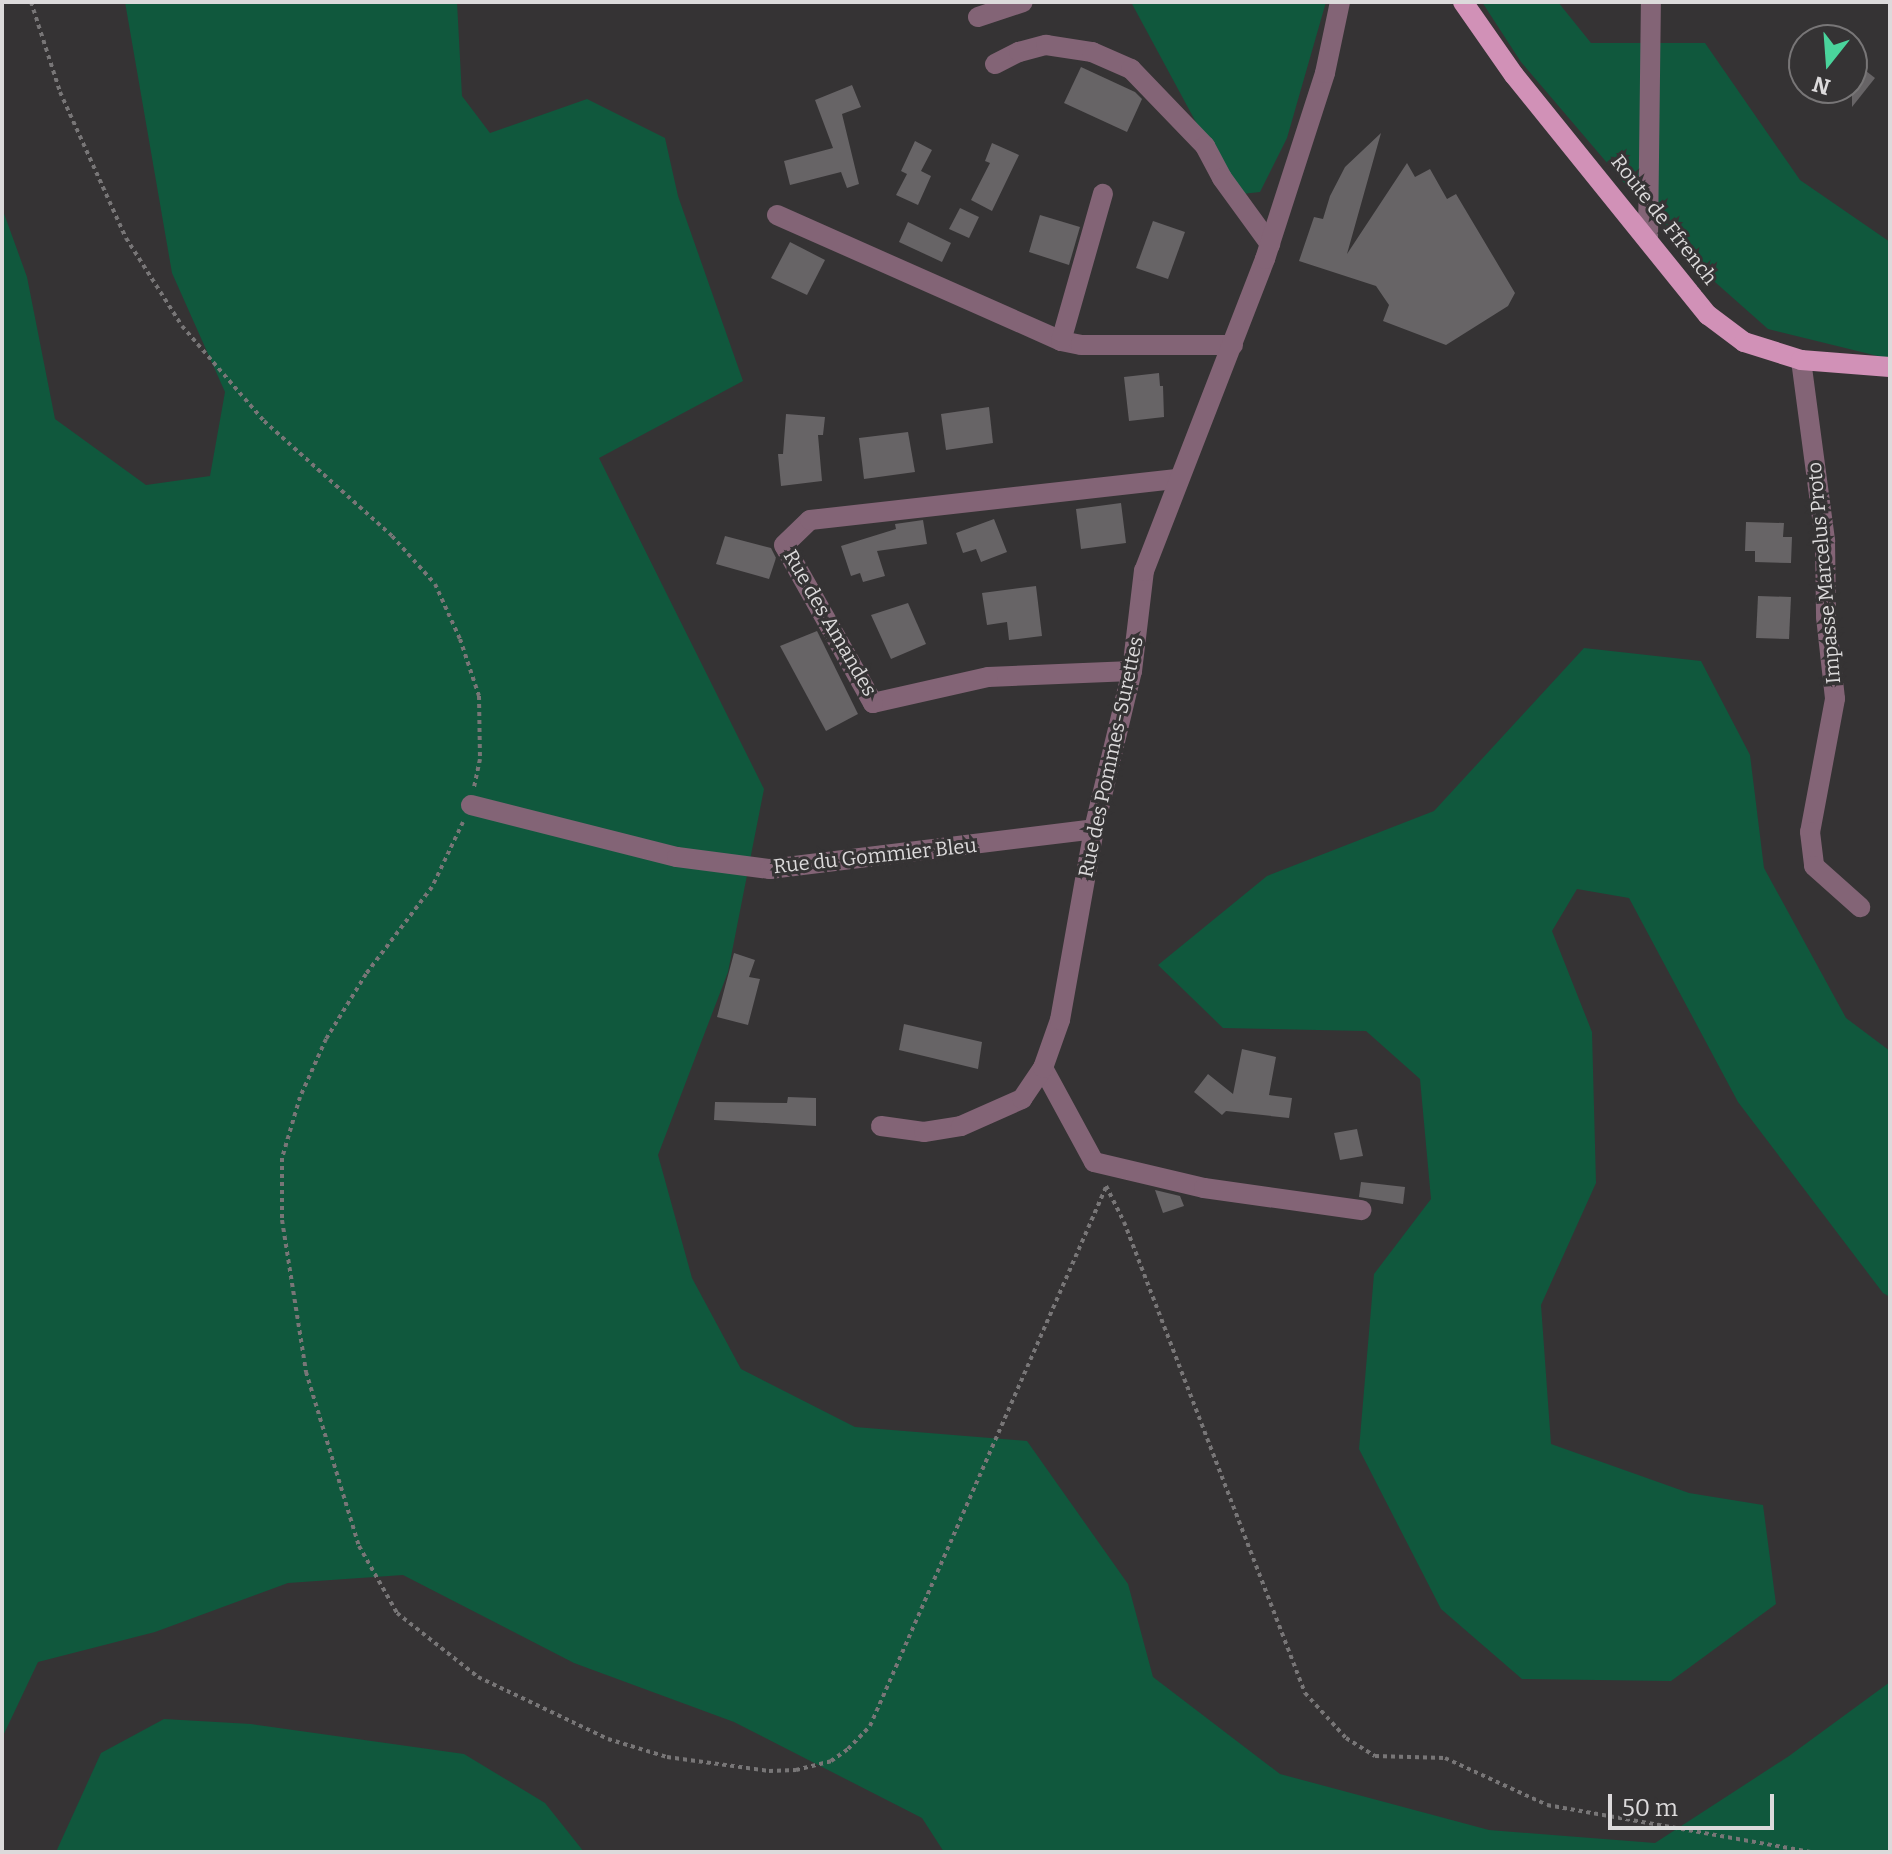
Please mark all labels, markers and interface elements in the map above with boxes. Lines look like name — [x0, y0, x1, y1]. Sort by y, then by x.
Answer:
north arrow — [1788, 24, 1868, 104]
text: N — [1809, 70, 1833, 101]
street label: Route de Ffrench — [1606, 150, 1722, 290]
street label: Impasse Marcelus Proto — [1802, 461, 1846, 685]
street label: Rue des Amandes — [778, 545, 882, 701]
street label: Rue des Pommes-Surettes — [1074, 634, 1148, 880]
street label: Rue du Gommier Bleu — [772, 833, 978, 879]
scale bar — [1612, 1778, 1778, 1828]
text: 50 m — [1622, 1794, 1678, 1822]

